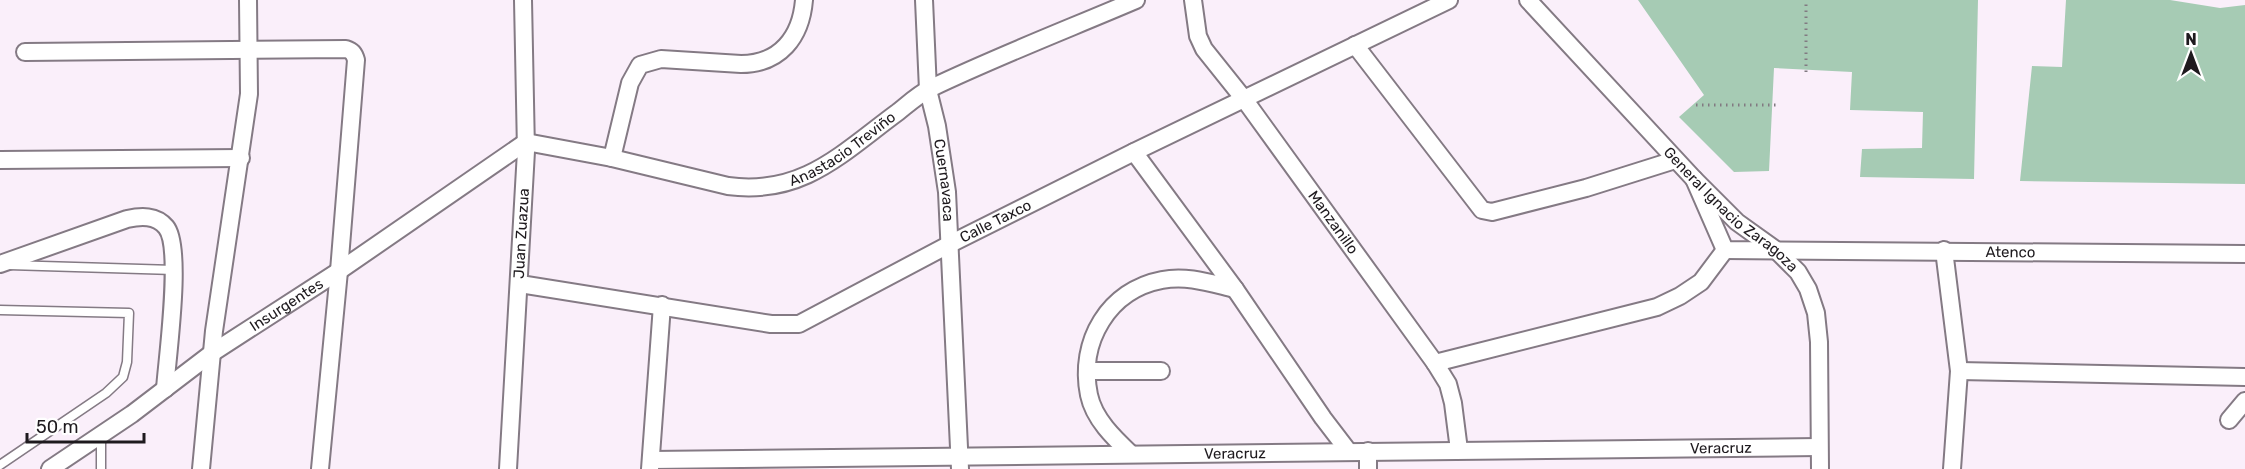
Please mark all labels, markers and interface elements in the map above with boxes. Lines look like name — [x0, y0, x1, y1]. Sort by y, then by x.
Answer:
north arrow — [2161, 24, 2221, 84]
text: N — [2185, 30, 2197, 49]
street label: Anastacio Treviño — [787, 108, 899, 190]
street label: Cuernavaca — [930, 138, 957, 222]
street label: General Ignacio Zaragoza — [1660, 143, 1802, 276]
street label: Manzanillo — [1304, 187, 1362, 258]
street label: Juan Zuazua — [510, 188, 533, 279]
street label: Calle Taxco — [957, 196, 1034, 247]
street label: Atenco — [1985, 243, 2036, 261]
street label: Insurgentes — [246, 274, 327, 335]
scale bar — [27, 406, 144, 444]
text: 50 m — [36, 416, 79, 438]
street label: Veracruz — [1690, 439, 1752, 457]
street label: Veracruz — [1204, 444, 1266, 463]

